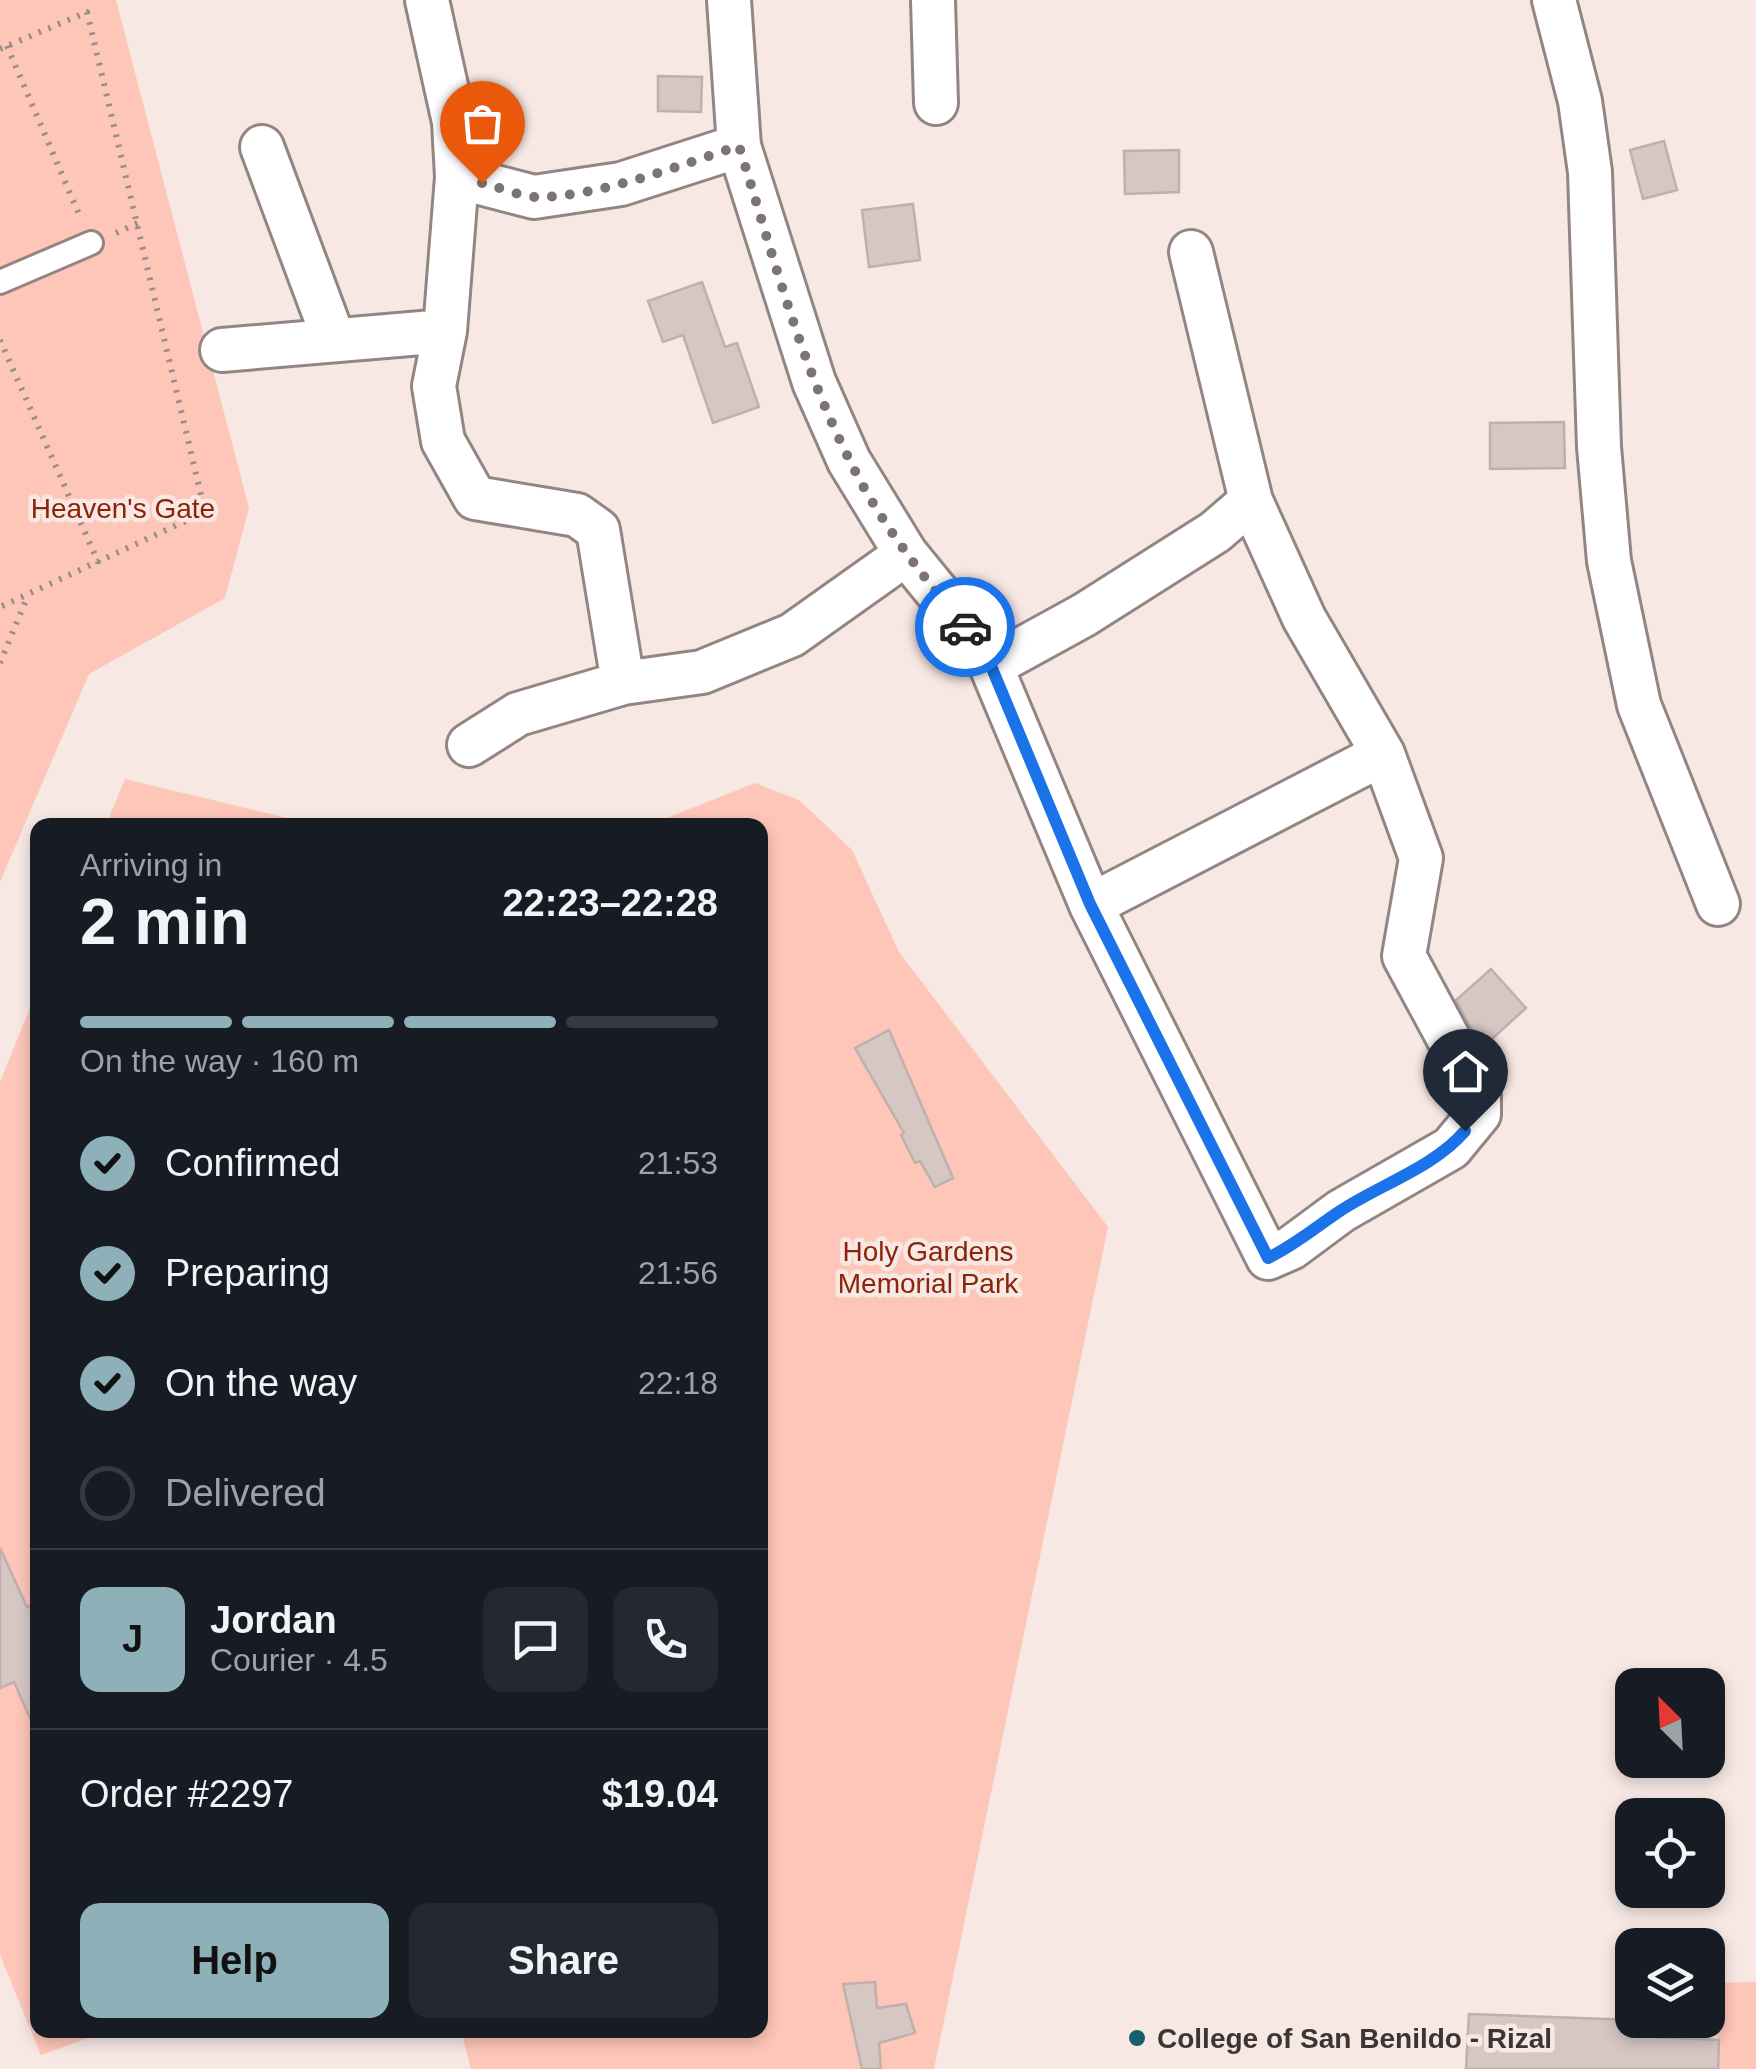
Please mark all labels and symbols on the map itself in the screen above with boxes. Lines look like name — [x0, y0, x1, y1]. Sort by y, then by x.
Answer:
pin — [440, 81, 525, 184]
park label: Heaven's Gate — [31, 493, 215, 524]
courier — [915, 577, 1015, 677]
pin — [1423, 1029, 1508, 1132]
park label: Holy Gardens Memorial Park — [838, 1236, 1019, 1299]
north arrow — [1615, 1668, 1725, 1778]
place label: College of San Benildo - Rizal — [1157, 2023, 1552, 2054]
marker: College of San Benildo - Rizal — [1126, 2027, 1148, 2049]

